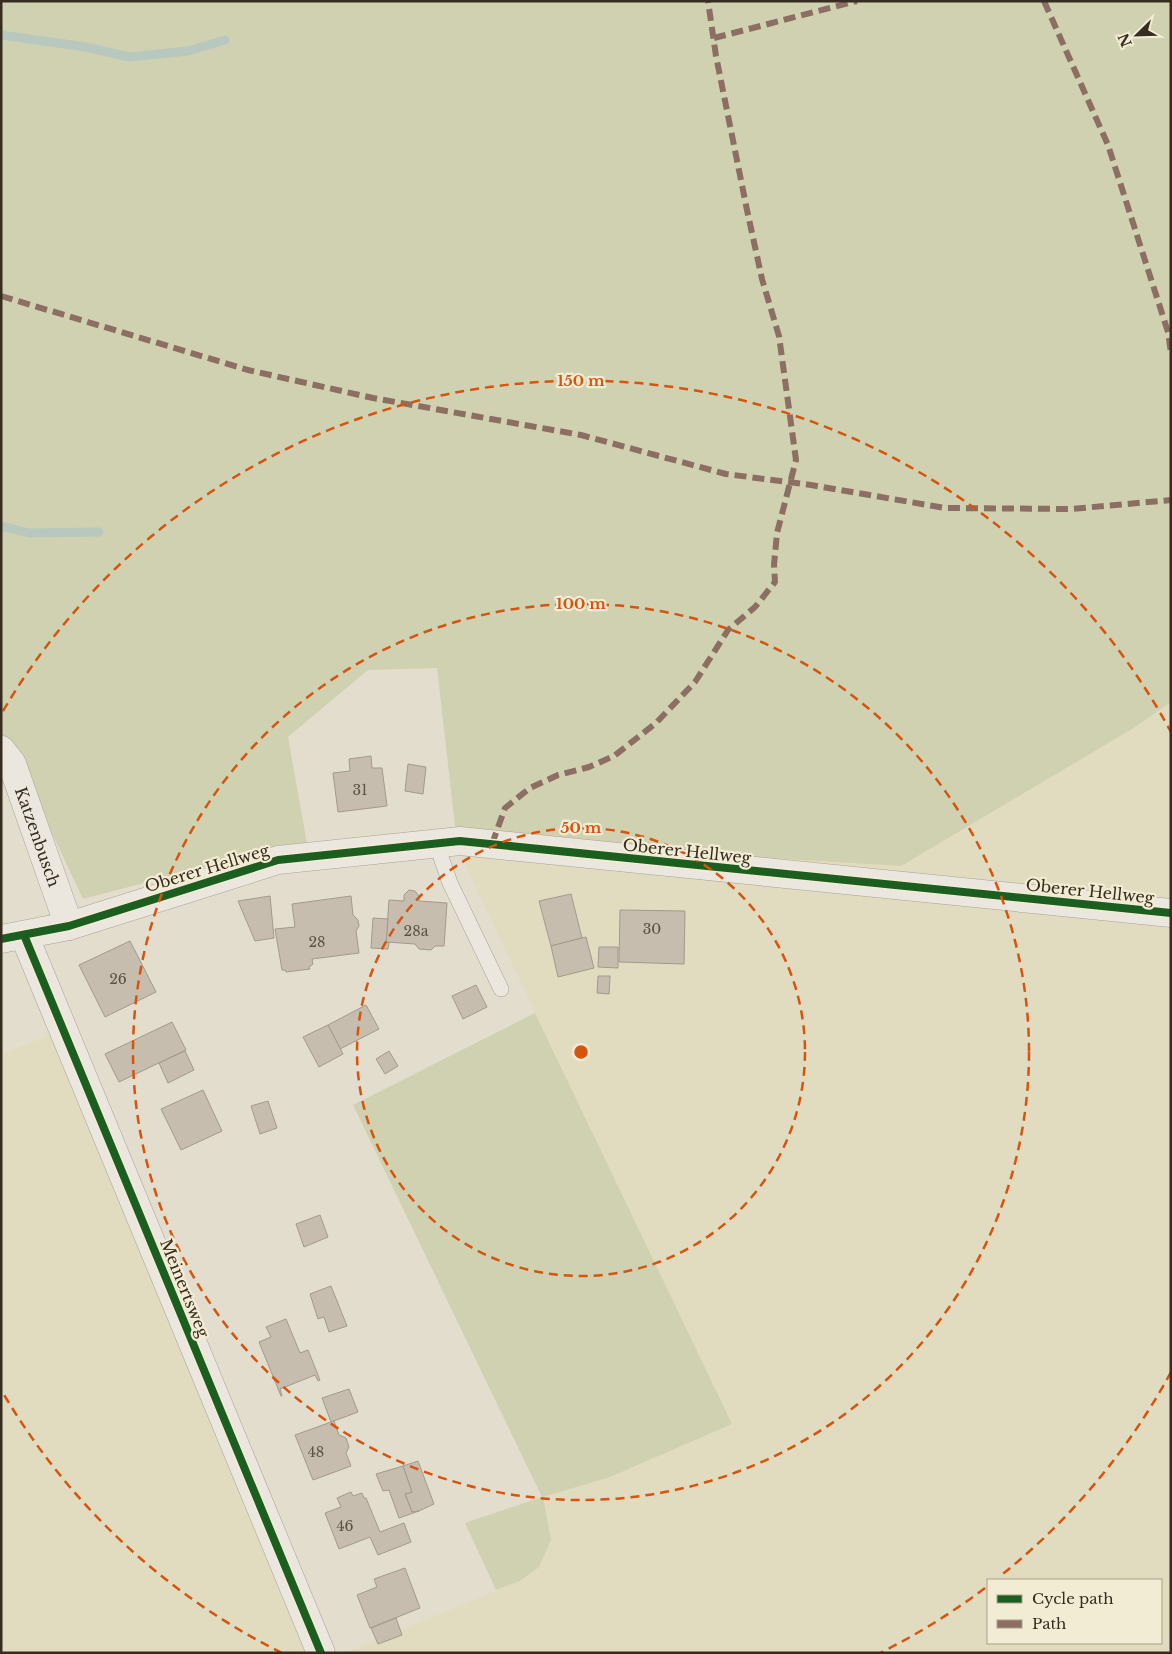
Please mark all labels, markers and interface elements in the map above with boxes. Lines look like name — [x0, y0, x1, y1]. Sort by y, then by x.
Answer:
north arrow — [1112, 10, 1162, 60]
text: N — [1114, 31, 1136, 50]
text: 150 m — [557, 371, 605, 390]
text: 100 m — [556, 594, 606, 613]
house number: 31 — [353, 781, 367, 799]
street label: Katzenbusch — [11, 784, 64, 889]
text: 50 m — [561, 818, 602, 837]
street label: Oberer Hellweg — [622, 834, 753, 868]
street label: Oberer Hellweg — [142, 839, 272, 896]
street label: Oberer Hellweg — [1025, 874, 1156, 908]
house number: 30 — [643, 920, 661, 938]
house number: 28a — [404, 922, 429, 940]
house number: 28 — [308, 933, 326, 951]
house number: 26 — [109, 970, 127, 988]
centre of rings — [572, 1043, 590, 1061]
street label: Meinertsweg — [156, 1236, 214, 1341]
house number: 48 — [308, 1443, 324, 1461]
house number: 46 — [336, 1517, 354, 1535]
legend — [987, 1579, 1162, 1644]
text: Cycle path — [1032, 1589, 1114, 1608]
text: Path — [1032, 1614, 1066, 1633]

